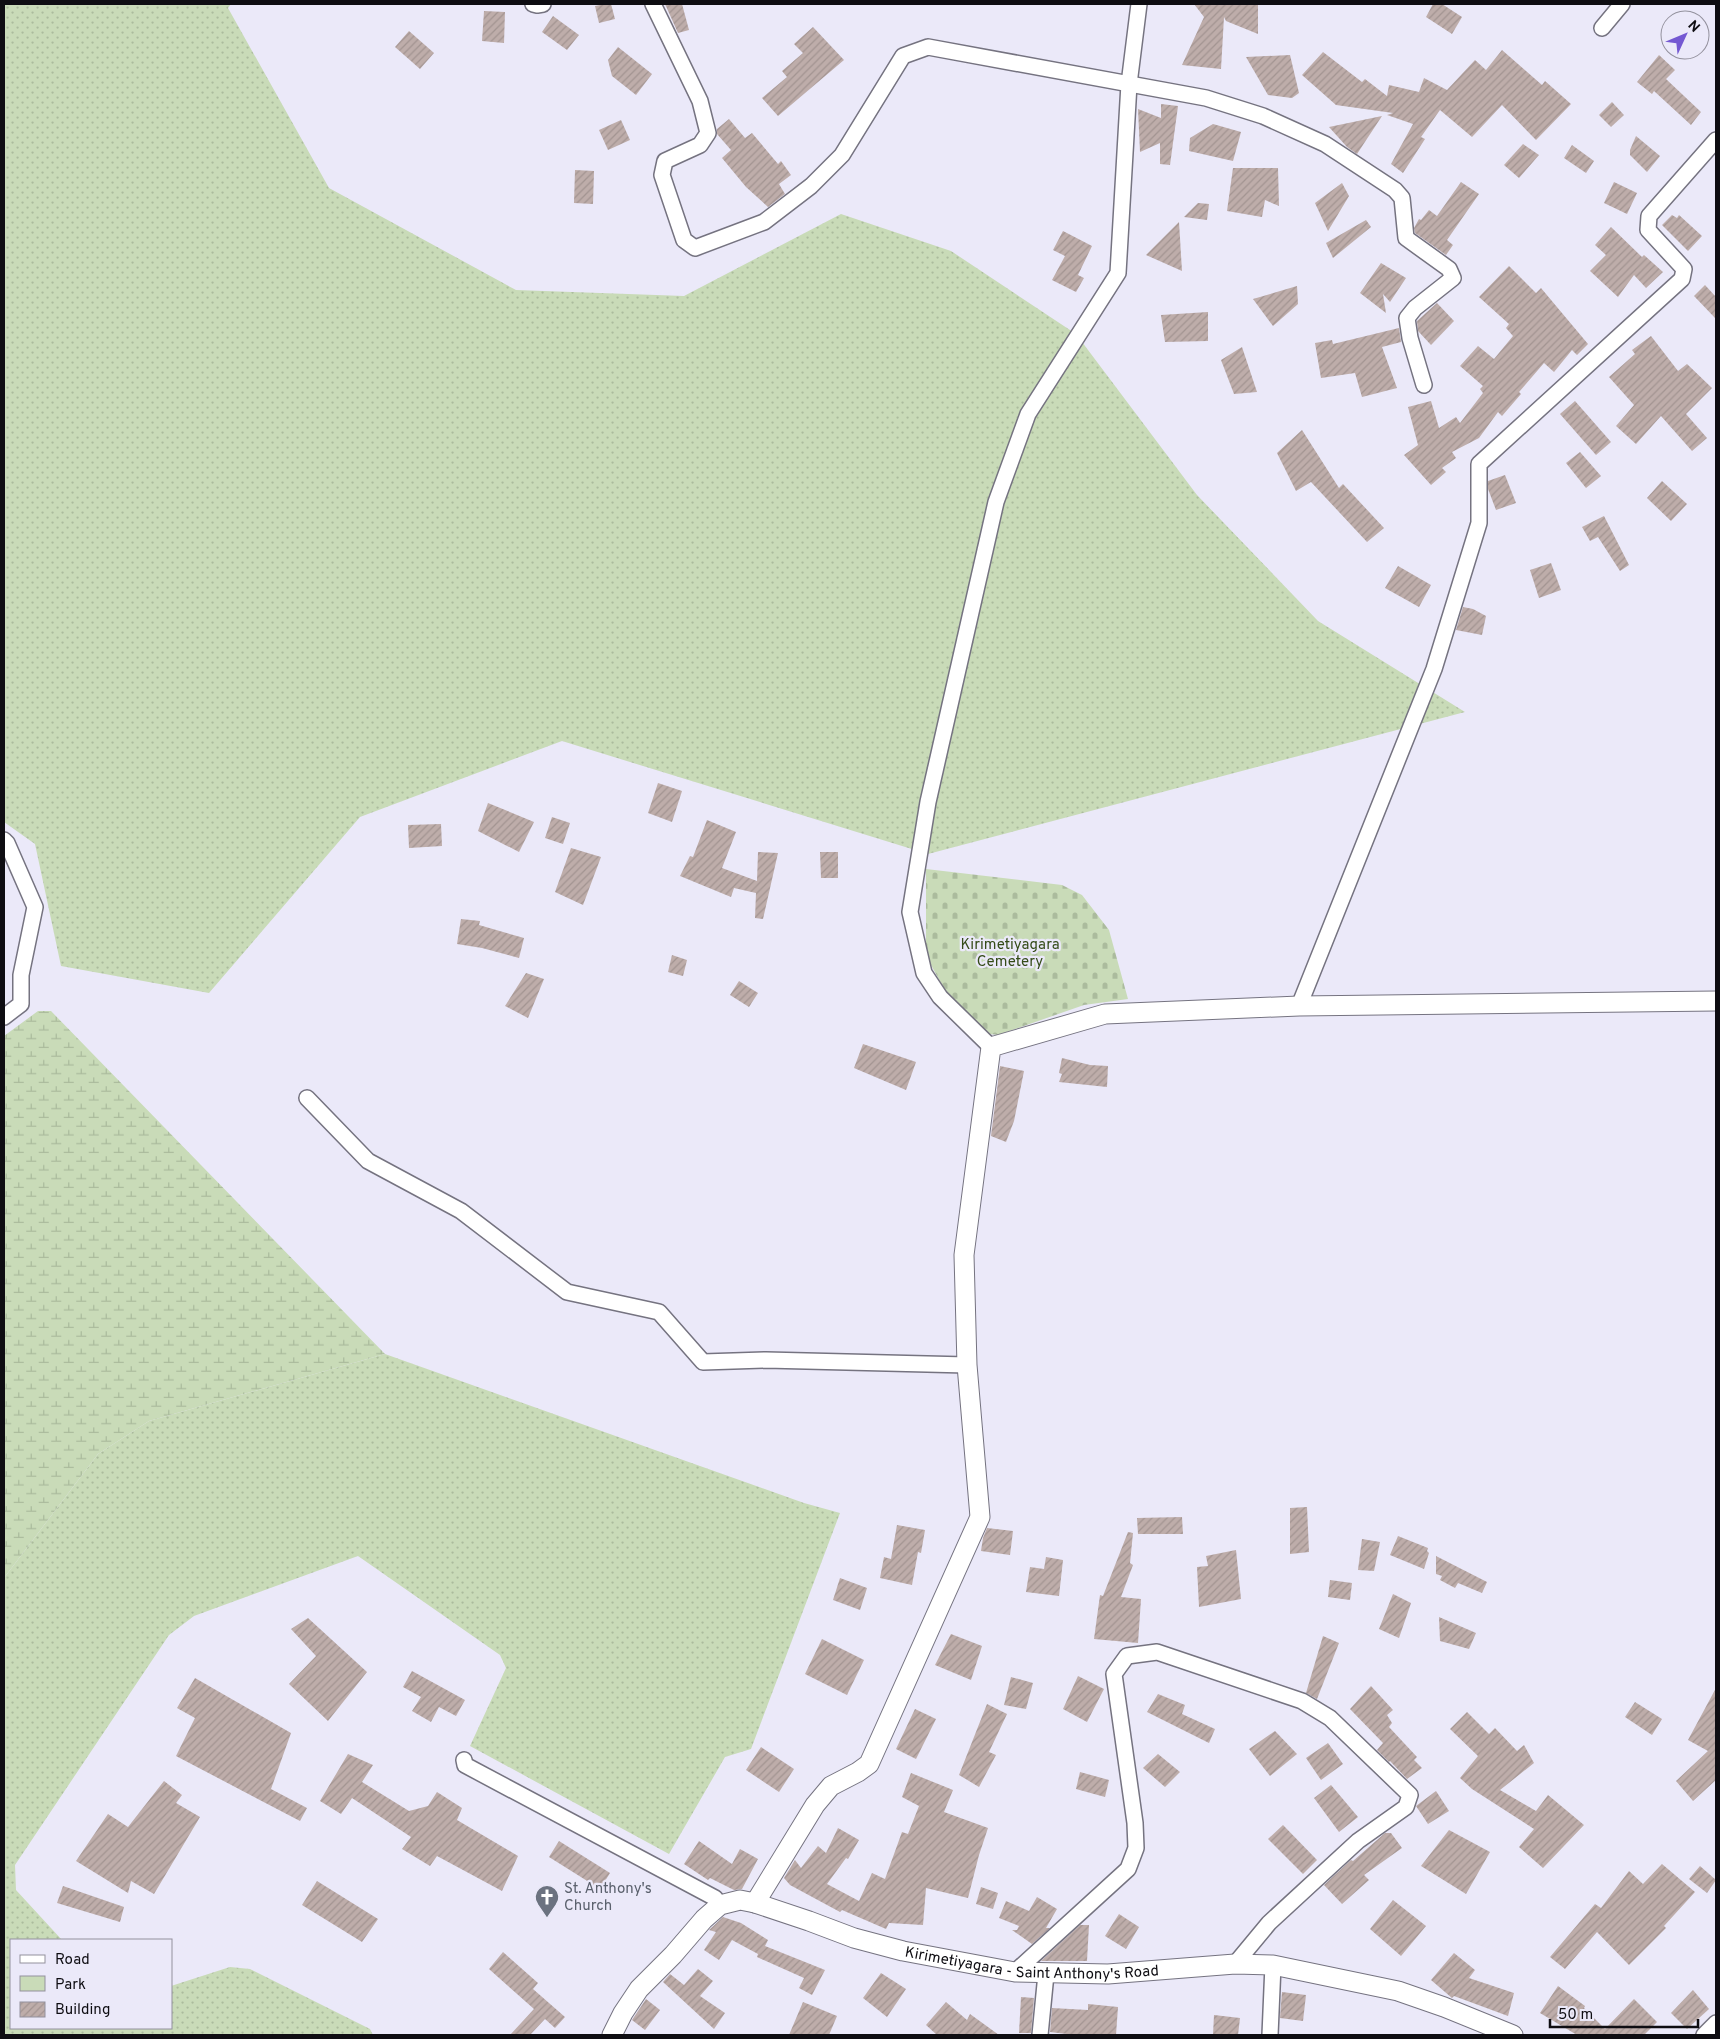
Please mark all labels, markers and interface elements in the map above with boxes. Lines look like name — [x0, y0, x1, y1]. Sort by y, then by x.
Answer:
north arrow — [1660, 10, 1710, 60]
text: N — [1684, 17, 1703, 37]
park label: Kirimetiyagara Cemetery — [960, 936, 1060, 972]
place label: St. Anthony's Church — [564, 1880, 652, 1916]
church icon: St. Anthony's Church — [534, 1884, 560, 1918]
legend — [10, 1939, 172, 2029]
street label: Kirimetiyagara - Saint Anthony's Road — [903, 1944, 1160, 1985]
text: Road — [55, 1951, 90, 1970]
text: Park — [55, 1976, 86, 1995]
scale bar — [1550, 1996, 1698, 2028]
text: Building — [55, 2001, 110, 2020]
text: 50 m — [1558, 2006, 1593, 2025]

